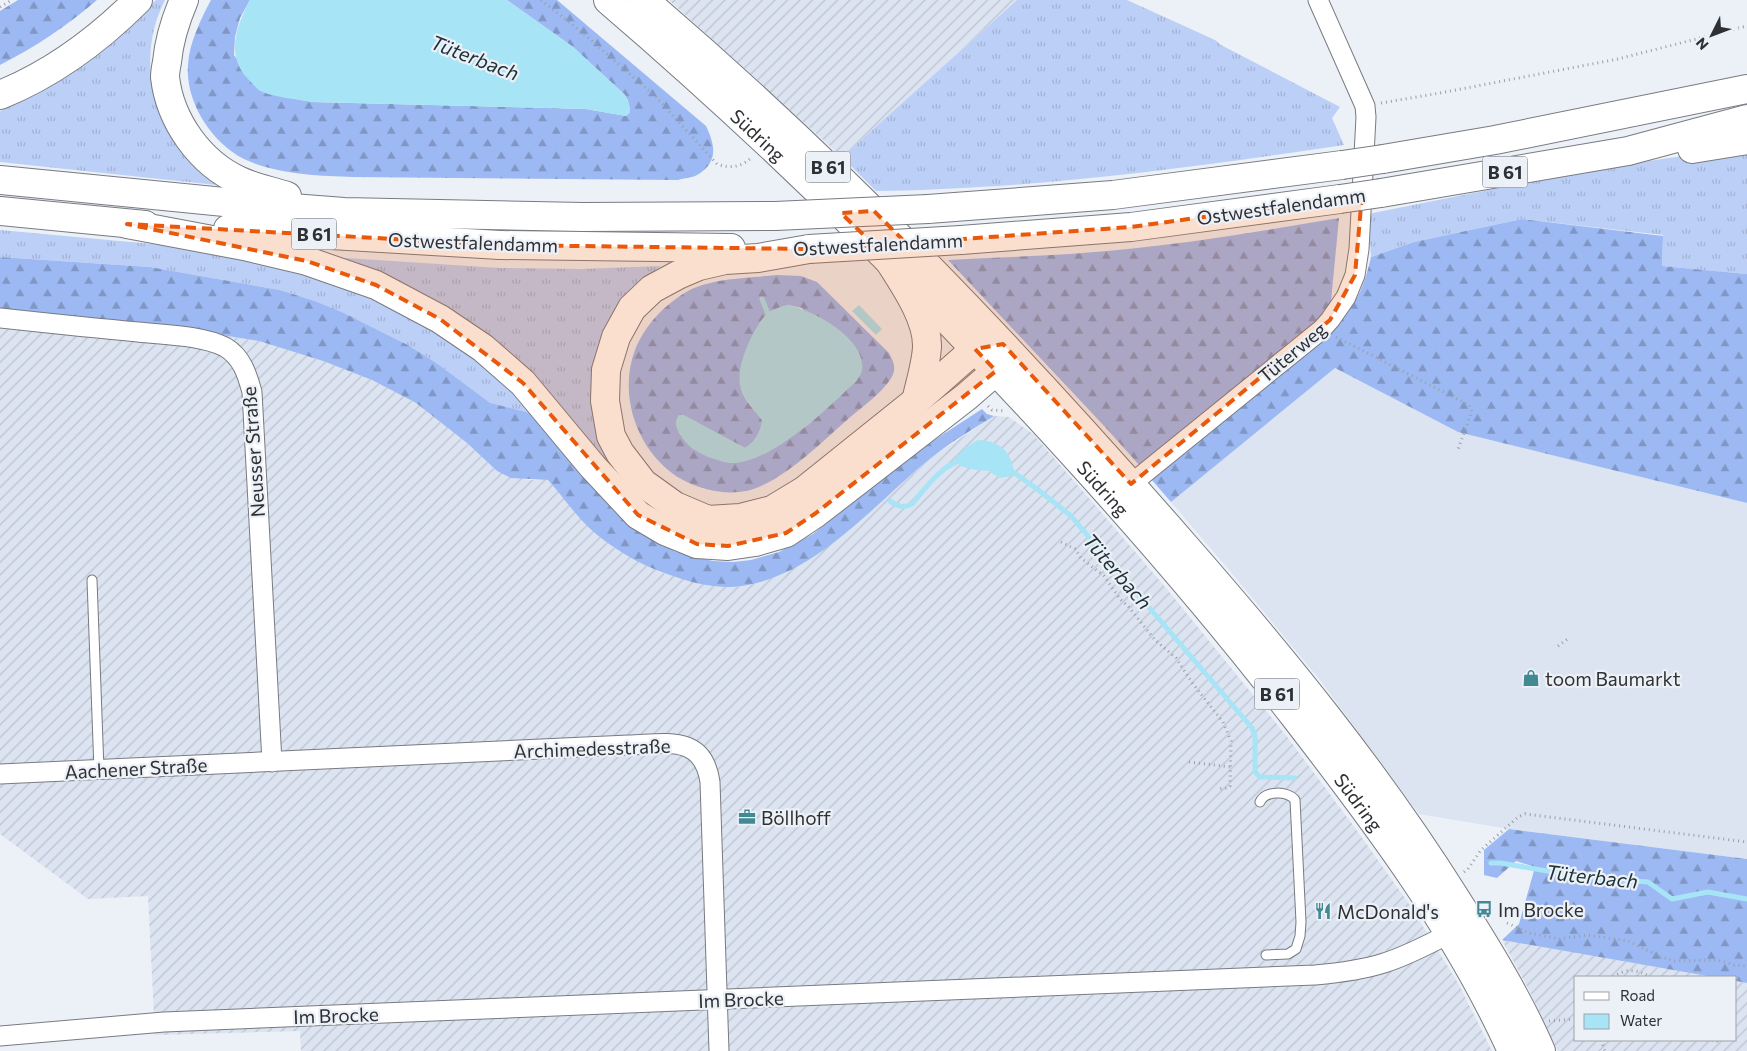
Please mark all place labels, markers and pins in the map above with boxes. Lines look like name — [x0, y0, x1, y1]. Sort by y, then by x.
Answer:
place label: toom Baumarkt — [1545, 667, 1681, 690]
shop icon: toom Baumarkt — [1521, 668, 1541, 688]
place label: Böllhoff — [761, 806, 831, 829]
office icon: Böllhoff — [737, 807, 757, 827]
place label: Im Brocke — [1498, 898, 1584, 921]
bus stop icon: Im Brocke — [1474, 899, 1494, 919]
place label: McDonald's — [1337, 900, 1439, 923]
restaurant icon: McDonald's — [1313, 901, 1333, 921]

